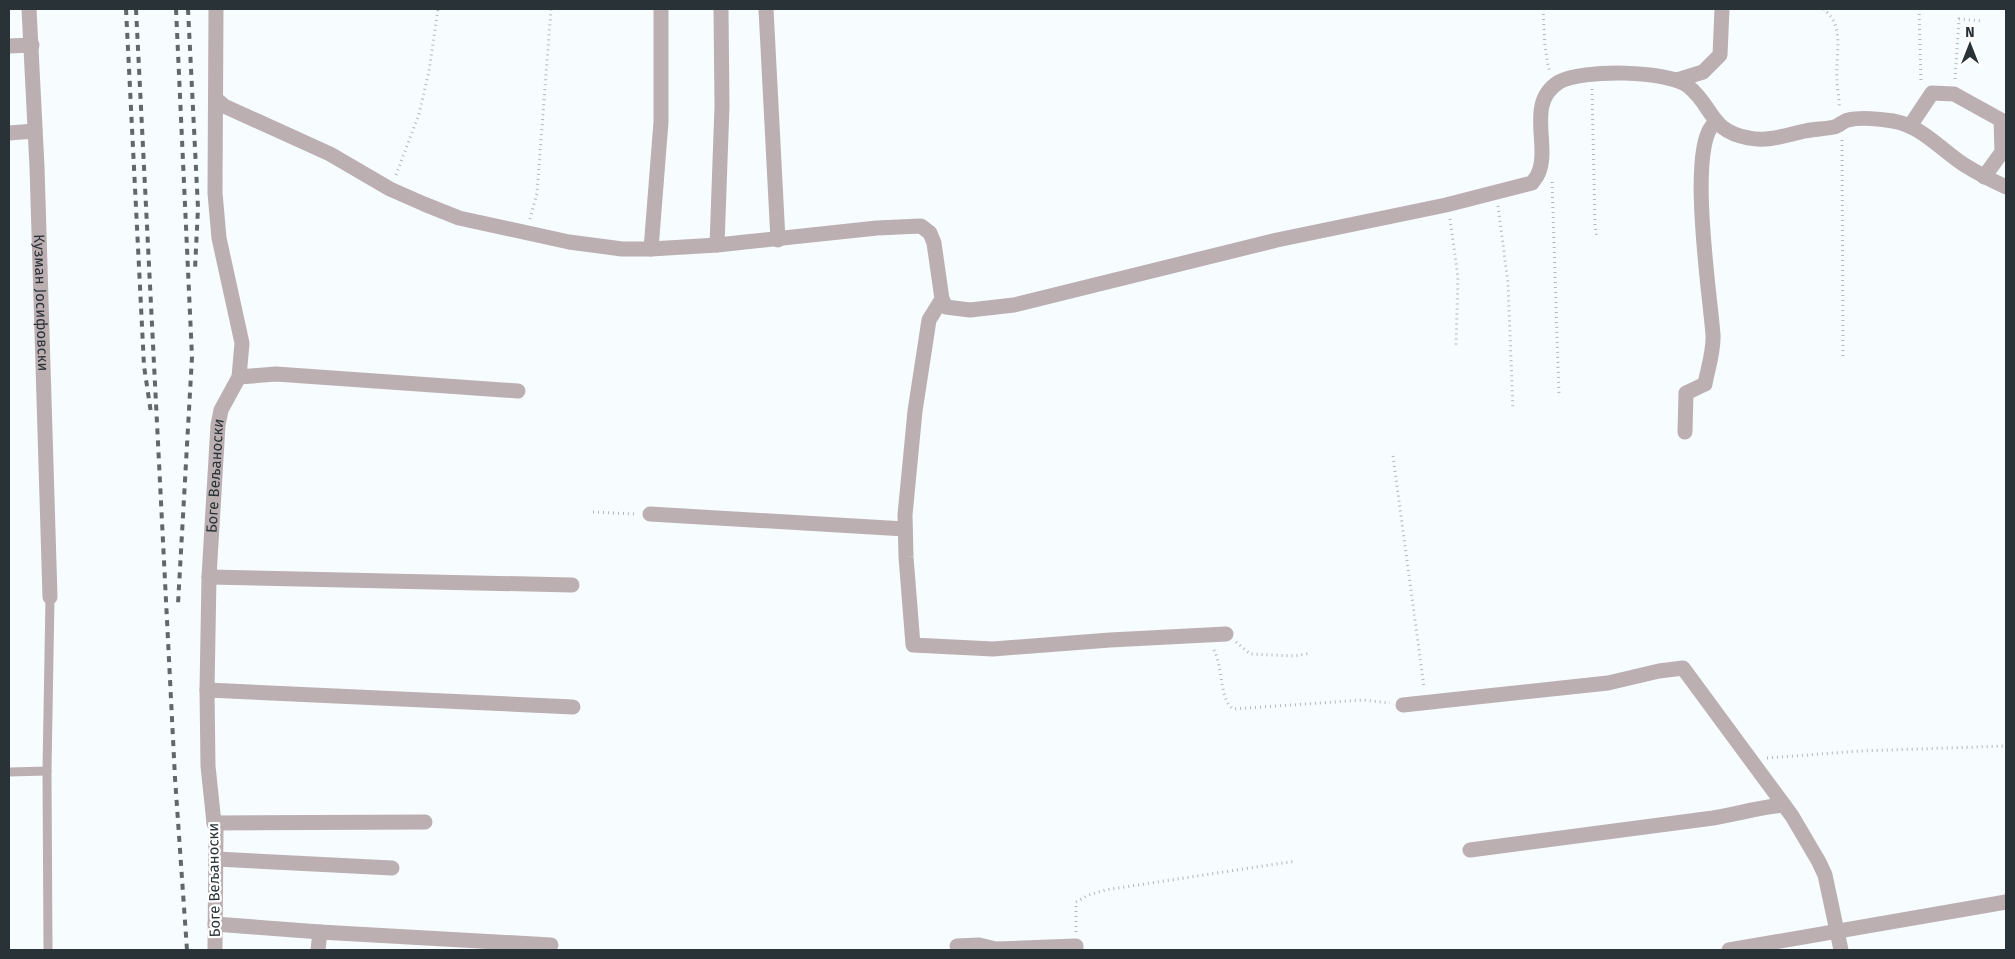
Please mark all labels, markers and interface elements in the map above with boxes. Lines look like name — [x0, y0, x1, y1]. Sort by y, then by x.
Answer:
north arrow — [1945, 20, 1995, 70]
text: N — [1965, 24, 1975, 41]
street label: Кузман Јосифовски — [30, 234, 52, 372]
street label: Боге Вељаноски — [203, 417, 228, 534]
street label: Боге Вељаноски — [204, 823, 224, 937]

